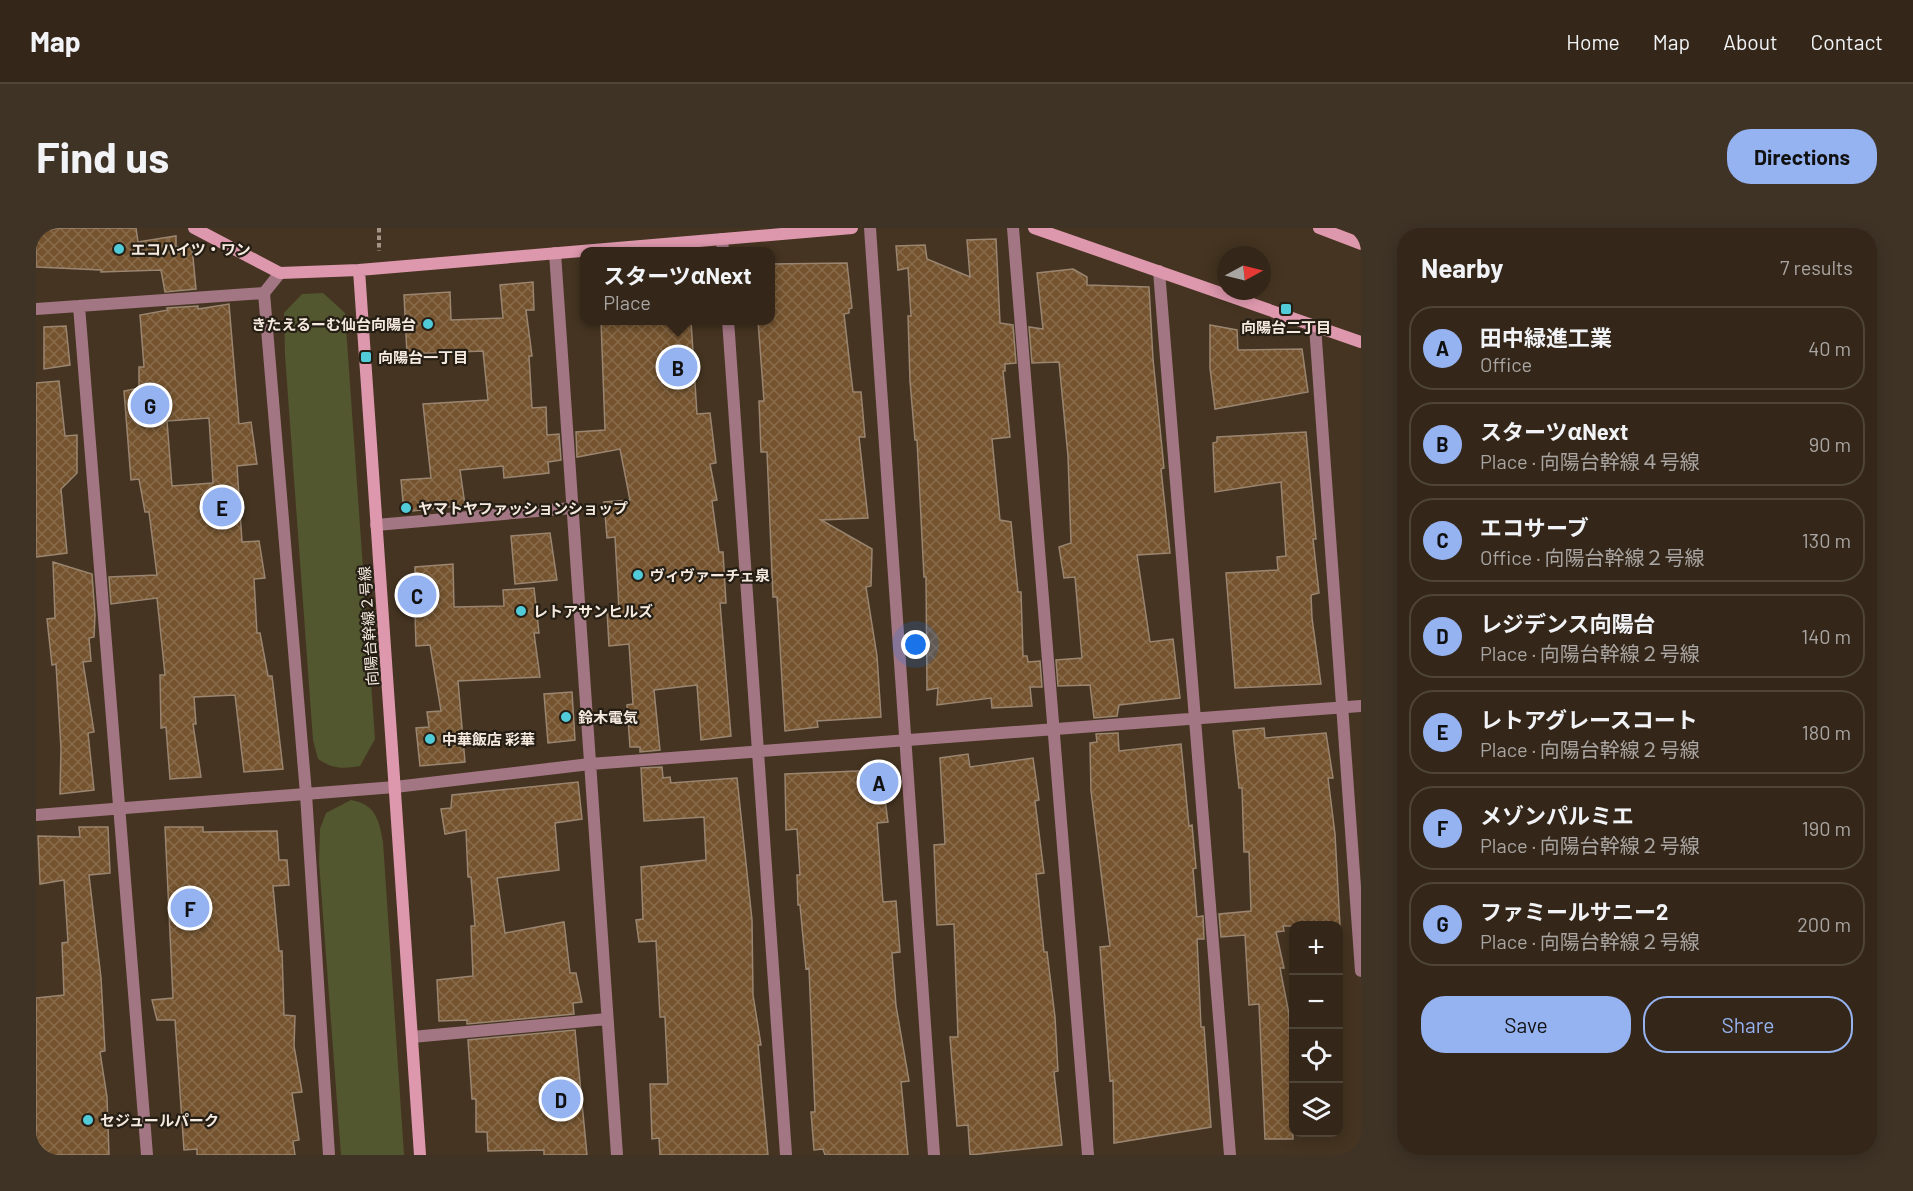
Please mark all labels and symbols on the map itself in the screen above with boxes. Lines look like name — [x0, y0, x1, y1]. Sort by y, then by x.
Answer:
place label: エコハイツ・ワン — [131, 240, 251, 258]
marker: エコハイツ・ワン — [112, 242, 126, 256]
north arrow — [1217, 246, 1271, 300]
marker: 向陽台二丁目 — [1279, 302, 1293, 316]
place label: きたえるーむ仙台向陽台 — [251, 315, 416, 333]
marker: きたえるーむ仙台向陽台 — [421, 317, 435, 331]
place label: 向陽台二丁目 — [1241, 318, 1331, 336]
pin: B — [658, 344, 698, 390]
place label: 向陽台一丁目 — [378, 348, 468, 366]
marker: 向陽台一丁目 — [359, 350, 373, 364]
pin: G — [130, 382, 170, 428]
pin: E — [202, 484, 242, 530]
place label: ヤマトヤファッションショップ — [418, 499, 628, 517]
marker: ヤマトヤファッションショップ — [399, 501, 413, 515]
street label: 向陽台幹線２号線 — [355, 566, 381, 686]
place label: ヴィヴァーチェ泉 — [650, 566, 770, 584]
marker: ヴィヴァーチェ泉 — [631, 568, 645, 582]
pin: C — [398, 572, 436, 617]
place label: レトアサンヒルズ — [533, 602, 653, 620]
marker: レトアサンヒルズ — [514, 604, 528, 618]
your location — [901, 630, 930, 659]
place label: 鈴木電気 — [578, 708, 638, 726]
marker: 鈴木電気 — [559, 710, 573, 724]
place label: 中華飯店 彩華 — [442, 730, 535, 748]
marker: 中華飯店 彩華 — [423, 732, 437, 746]
pin: A — [860, 760, 898, 804]
pin: F — [170, 886, 210, 930]
pin: D — [542, 1076, 580, 1122]
place label: セジュールパーク — [100, 1111, 219, 1129]
marker: セジュールパーク — [81, 1113, 95, 1127]

